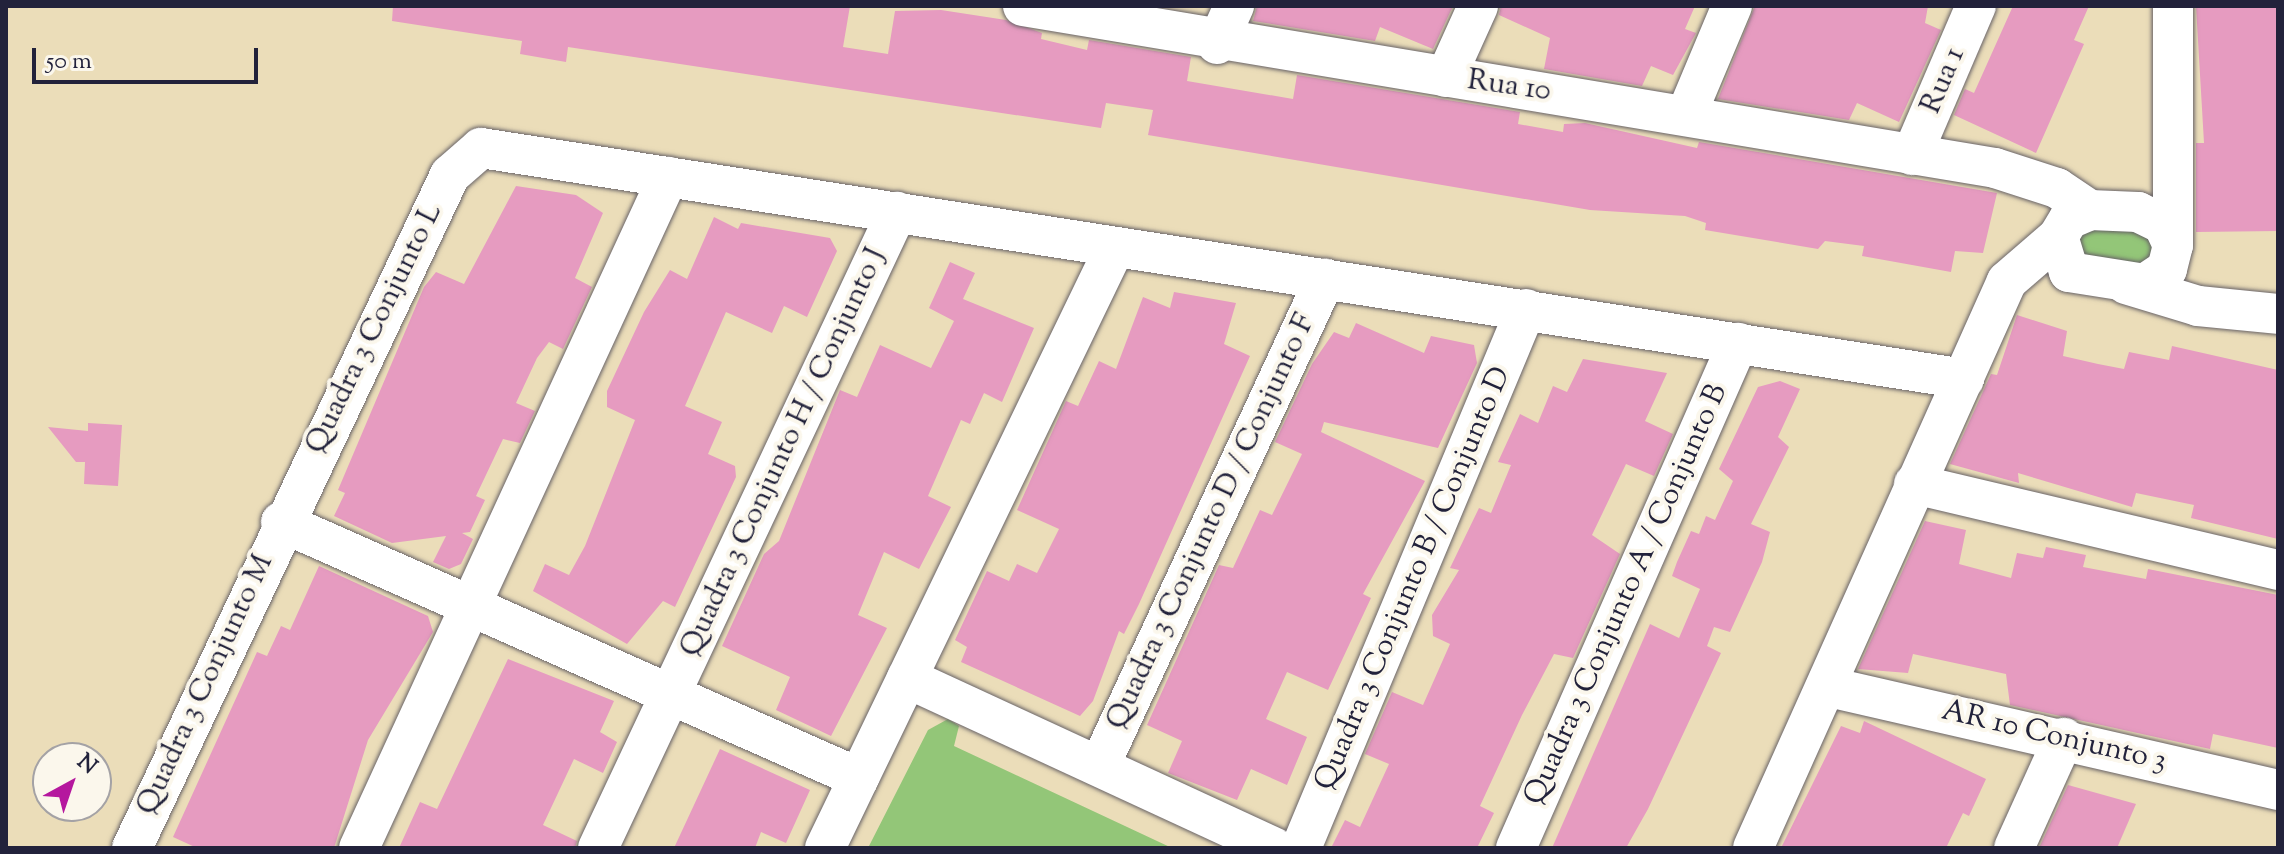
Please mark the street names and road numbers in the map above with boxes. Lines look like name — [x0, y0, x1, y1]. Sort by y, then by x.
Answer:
street label: Rua 1 — [1914, 42, 1974, 120]
street label: Rua 10 — [1465, 63, 1553, 111]
street label: Quadra 3 Conjunto L — [299, 198, 451, 460]
street label: Quadra 3 Conjunto H / Conjunto J — [673, 243, 895, 663]
street label: Quadra 3 Conjunto D / Conjunto F — [1100, 309, 1324, 735]
street label: Quadra 3 Conjunto B / Conjunto D — [1308, 362, 1520, 796]
street label: Quadra 3 Conjunto A / Conjunto B — [1518, 379, 1736, 811]
street label: Quadra 3 Conjunto M — [130, 549, 282, 821]
street label: AR 10 Conjunto 3 — [1938, 694, 2170, 780]

